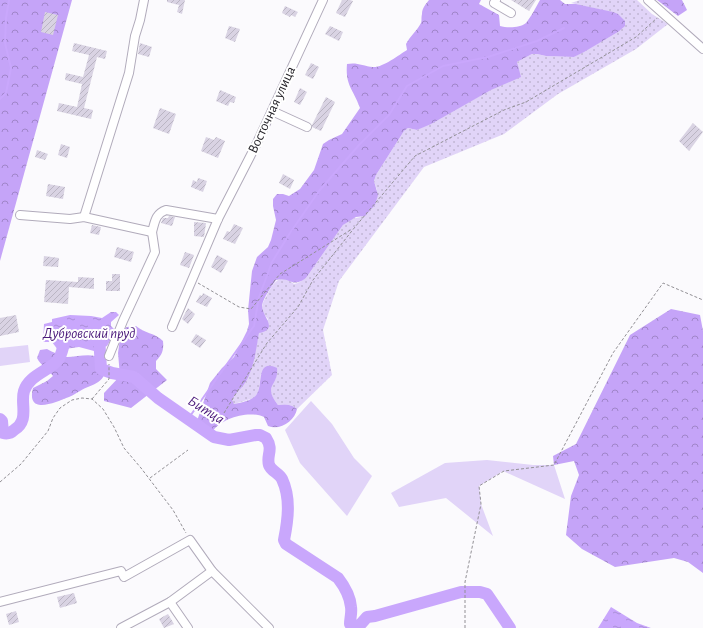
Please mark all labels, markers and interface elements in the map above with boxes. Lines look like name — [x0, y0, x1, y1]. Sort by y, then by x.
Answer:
street label: Восточная улица — [246, 64, 298, 156]
water label: Дубровский пруд — [42, 326, 135, 341]
water label: Битца — [185, 393, 227, 427]

